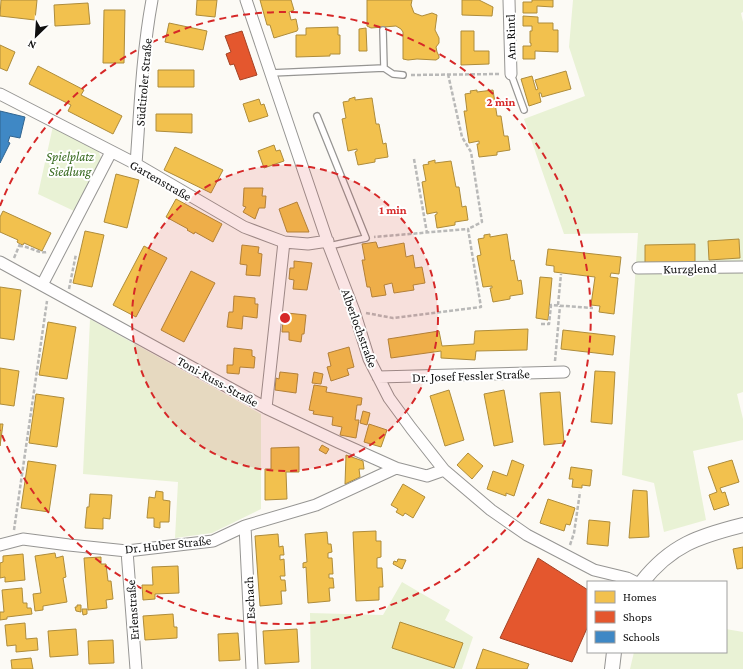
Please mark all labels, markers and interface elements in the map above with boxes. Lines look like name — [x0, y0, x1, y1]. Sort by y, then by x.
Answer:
street label: Am Rintl — [503, 13, 518, 60]
north arrow — [16, 16, 56, 56]
street label: Südtiroler Straße — [132, 37, 155, 127]
text: N — [25, 38, 38, 52]
text: 2 min — [487, 95, 516, 109]
park label: Spielplatz Siedlung — [46, 149, 94, 179]
street label: Gartenstraße — [127, 157, 194, 204]
text: 1 min — [379, 203, 407, 217]
street label: Kurzglend — [663, 261, 717, 276]
street label: Alberlochstraße — [338, 287, 381, 370]
centre of rings — [278, 311, 292, 325]
street label: Toni-Russ-Straße — [174, 353, 261, 410]
street label: Dr. Josef Fessler Straße — [412, 366, 530, 385]
street label: Dr. Huber Straße — [124, 532, 212, 557]
street label: Eschach — [241, 576, 258, 620]
street label: Erlenstraße — [123, 579, 142, 641]
legend — [587, 581, 727, 653]
text: Homes — [623, 590, 657, 604]
text: Shops — [623, 610, 652, 624]
text: Schools — [623, 630, 660, 644]

